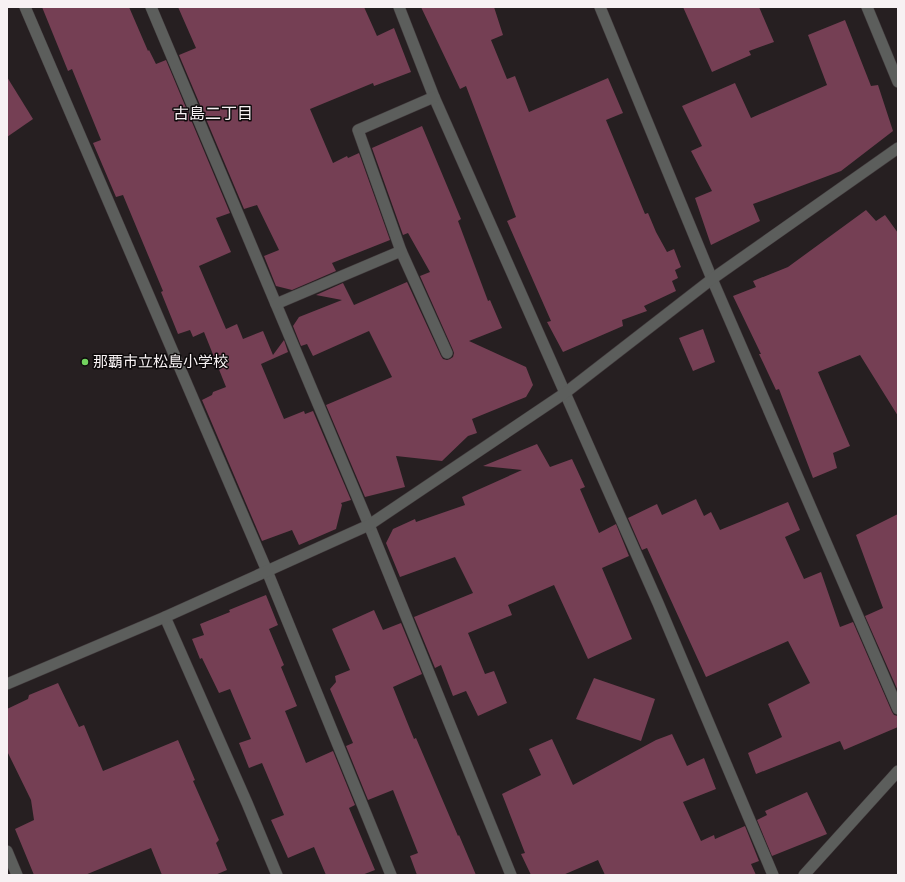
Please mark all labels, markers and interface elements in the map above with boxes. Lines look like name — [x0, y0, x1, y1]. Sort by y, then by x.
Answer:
district label: 古島二丁目 — [173, 104, 253, 123]
place label: 那覇市立松島小学校 — [93, 353, 228, 371]
marker: 那覇市立松島小学校 — [80, 357, 90, 367]

